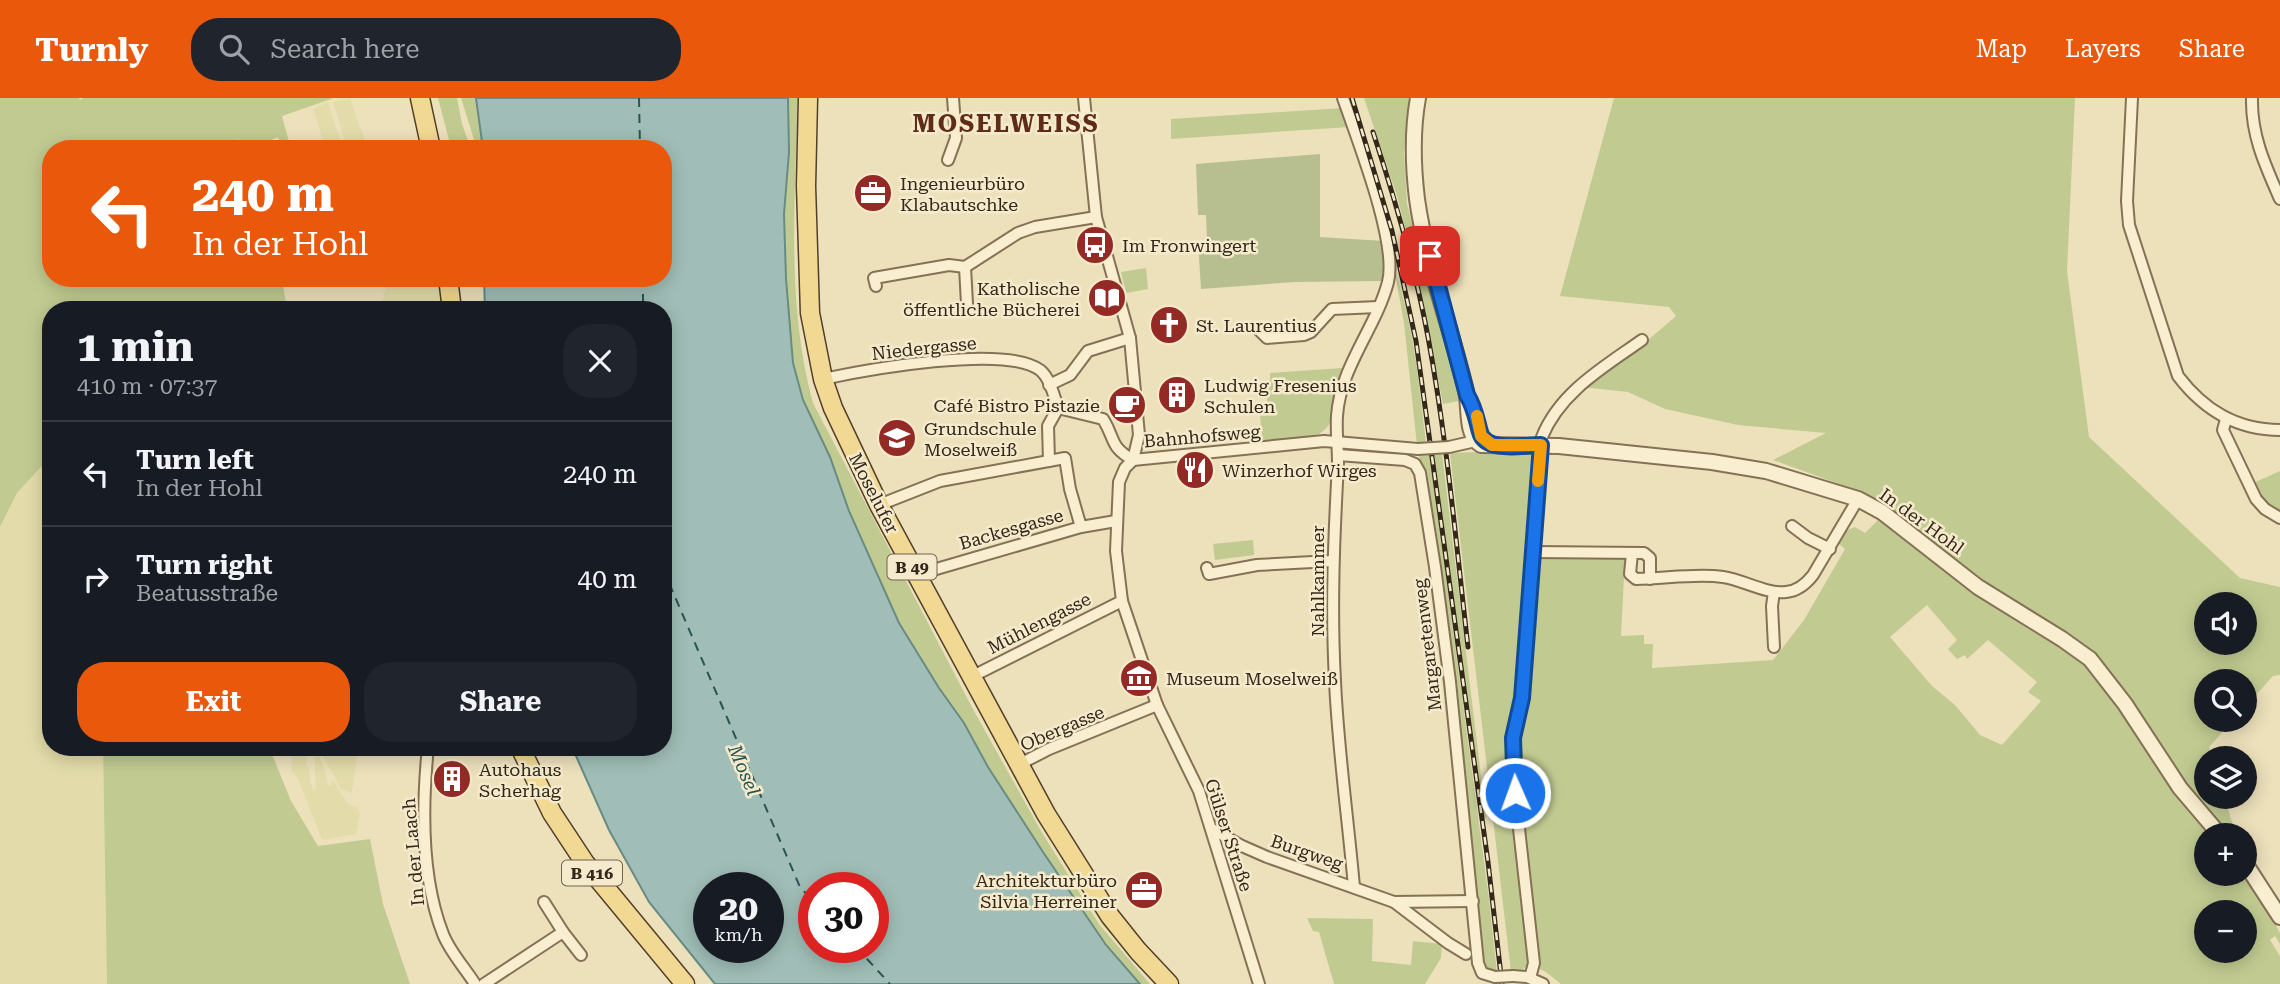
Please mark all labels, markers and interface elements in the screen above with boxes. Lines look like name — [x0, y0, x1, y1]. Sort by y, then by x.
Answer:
search box — [191, 18, 681, 81]
text: Turnly — [35, 30, 149, 69]
icon: search — [215, 30, 253, 68]
text: Search here — [271, 34, 419, 64]
text: Map — [1976, 35, 2027, 63]
text: Layers — [2065, 35, 2141, 63]
text: Share — [2179, 35, 2245, 63]
district label: MOSELWEISS — [913, 110, 1100, 138]
text: 240 m — [192, 166, 334, 223]
icon: left — [77, 168, 168, 259]
office icon: Ingenieurbüro Klabautschke — [852, 172, 894, 214]
place label: Ingenieurbüro Klabautschke — [900, 173, 1025, 215]
bus stop icon: Im Fronwingert — [1074, 224, 1116, 266]
text: In der Hohl — [192, 225, 368, 263]
pin — [1400, 226, 1460, 286]
place label: Im Fronwingert — [1122, 235, 1257, 256]
icon: arrive — [1411, 237, 1449, 275]
library icon: Katholische öffentliche Bücherei — [1086, 277, 1128, 319]
place label: Katholische öffentliche Bücherei — [903, 278, 1080, 320]
church icon: St. Laurentius — [1148, 304, 1190, 346]
place label: St. Laurentius — [1196, 315, 1317, 336]
text: 1 min — [77, 322, 194, 371]
button: close — [563, 324, 637, 398]
street label: Niedergasse — [871, 332, 978, 364]
text: 410 m · 07:37 — [77, 373, 217, 400]
building icon: Ludwig Fresenius Schulen — [1156, 374, 1198, 416]
place label: Ludwig Fresenius Schulen — [1204, 375, 1357, 417]
cafe icon: Café Bistro Pistazie — [1106, 384, 1148, 426]
place label: Café Bistro Pistazie — [934, 395, 1100, 416]
school or university icon: Grundschule Moselweiß — [876, 417, 918, 459]
place label: Grundschule Moselweiß — [924, 418, 1037, 460]
street label: Bahnhofsweg — [1143, 420, 1262, 452]
text: Turn left — [136, 445, 254, 475]
street label: Moselufer — [845, 449, 903, 537]
restaurant icon: Winzerhof Wirges — [1174, 449, 1216, 491]
icon: left — [77, 455, 115, 493]
text: 240 m — [563, 459, 637, 489]
place label: Winzerhof Wirges — [1222, 460, 1377, 481]
text: In der Hohl — [136, 475, 263, 502]
street label: In der Hohl — [1876, 483, 1969, 559]
street label: Backesgasse — [956, 504, 1066, 554]
street label: Nahlkammer — [1307, 525, 1328, 637]
text: Turn right — [136, 550, 272, 580]
road number: B 49 — [888, 554, 936, 580]
icon: right — [77, 560, 115, 598]
text: 40 m — [578, 564, 637, 594]
street label: Margaretenweg — [1408, 577, 1446, 712]
text: Beatusstraße — [136, 580, 278, 607]
street label: Mühlengasse — [984, 588, 1094, 658]
map controls — [2194, 592, 2257, 963]
button: sound — [2194, 592, 2257, 655]
museum icon: Museum Moselweiß — [1118, 657, 1160, 699]
button: Exit — [77, 662, 350, 742]
button: Share — [364, 662, 637, 742]
place label: Museum Moselweiß — [1166, 668, 1338, 689]
button: search — [2194, 669, 2257, 732]
street label: Obergasse — [1017, 701, 1107, 755]
water label: Mosel — [723, 740, 765, 799]
button: layers — [2194, 746, 2257, 809]
position arrow — [1478, 756, 1552, 830]
building icon: Autohaus Scherhag — [431, 758, 473, 800]
place label: Autohaus Scherhag — [479, 759, 562, 801]
street label: Gülser Straße — [1201, 776, 1257, 894]
street label: In der Laach — [398, 797, 428, 907]
button: + — [2194, 823, 2257, 886]
street label: Burgweg — [1268, 830, 1347, 874]
road number: B 416 — [562, 860, 622, 886]
office icon: Architekturbüro Silvia Herreiner — [1123, 869, 1165, 911]
place label: Architekturbüro Silvia Herreiner — [976, 870, 1117, 912]
speed limit sign: 30 — [798, 872, 889, 963]
text: 20 — [719, 888, 758, 929]
button: − — [2194, 900, 2257, 963]
text: km/h — [714, 924, 763, 945]

